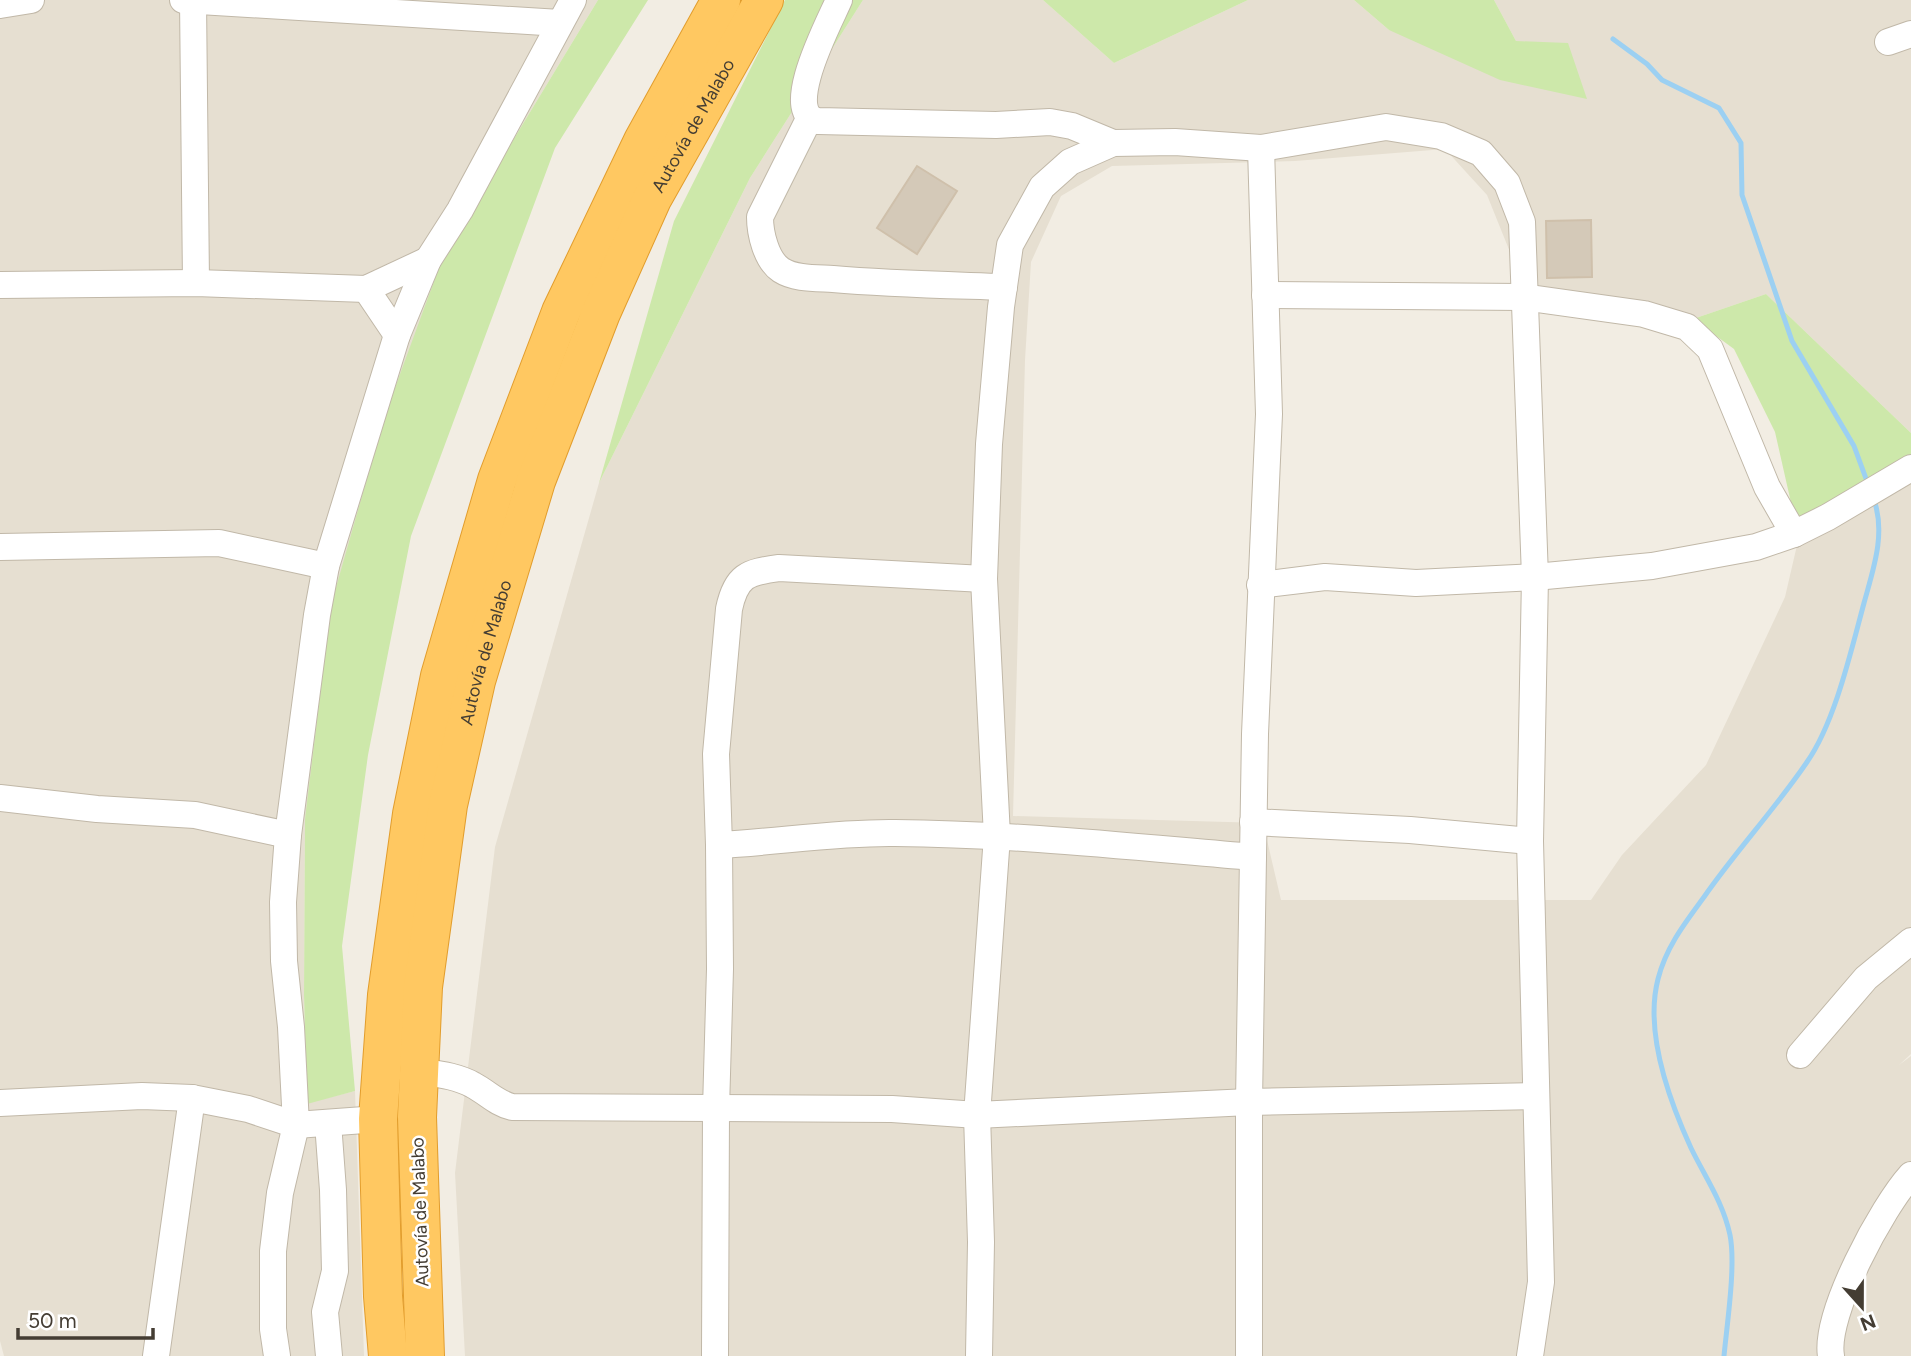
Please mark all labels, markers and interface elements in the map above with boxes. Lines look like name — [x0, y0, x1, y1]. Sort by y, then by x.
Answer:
street label: Autovía de Malabo — [647, 55, 740, 196]
street label: Autovía de Malabo — [455, 577, 517, 727]
street label: Autovía de Malabo — [406, 1137, 434, 1287]
north arrow — [1827, 1272, 1897, 1342]
scale bar — [18, 1296, 152, 1340]
text: 50 m — [28, 1308, 77, 1333]
text: N — [1857, 1309, 1879, 1336]

